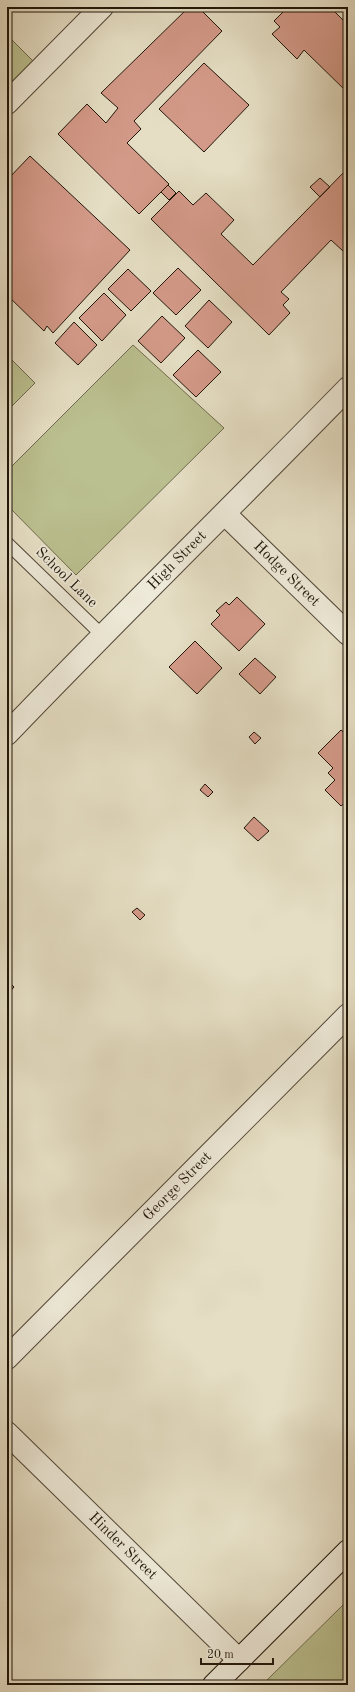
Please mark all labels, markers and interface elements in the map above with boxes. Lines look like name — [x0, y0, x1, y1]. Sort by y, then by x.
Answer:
street label: High Street — [145, 528, 209, 593]
street label: Hodge Street — [250, 539, 323, 610]
street label: School Lane — [32, 545, 100, 611]
street label: George Street — [140, 1149, 215, 1224]
street label: Hinder Street — [86, 1510, 160, 1583]
scale bar — [201, 1640, 273, 1666]
text: 20 m — [207, 1649, 234, 1661]

